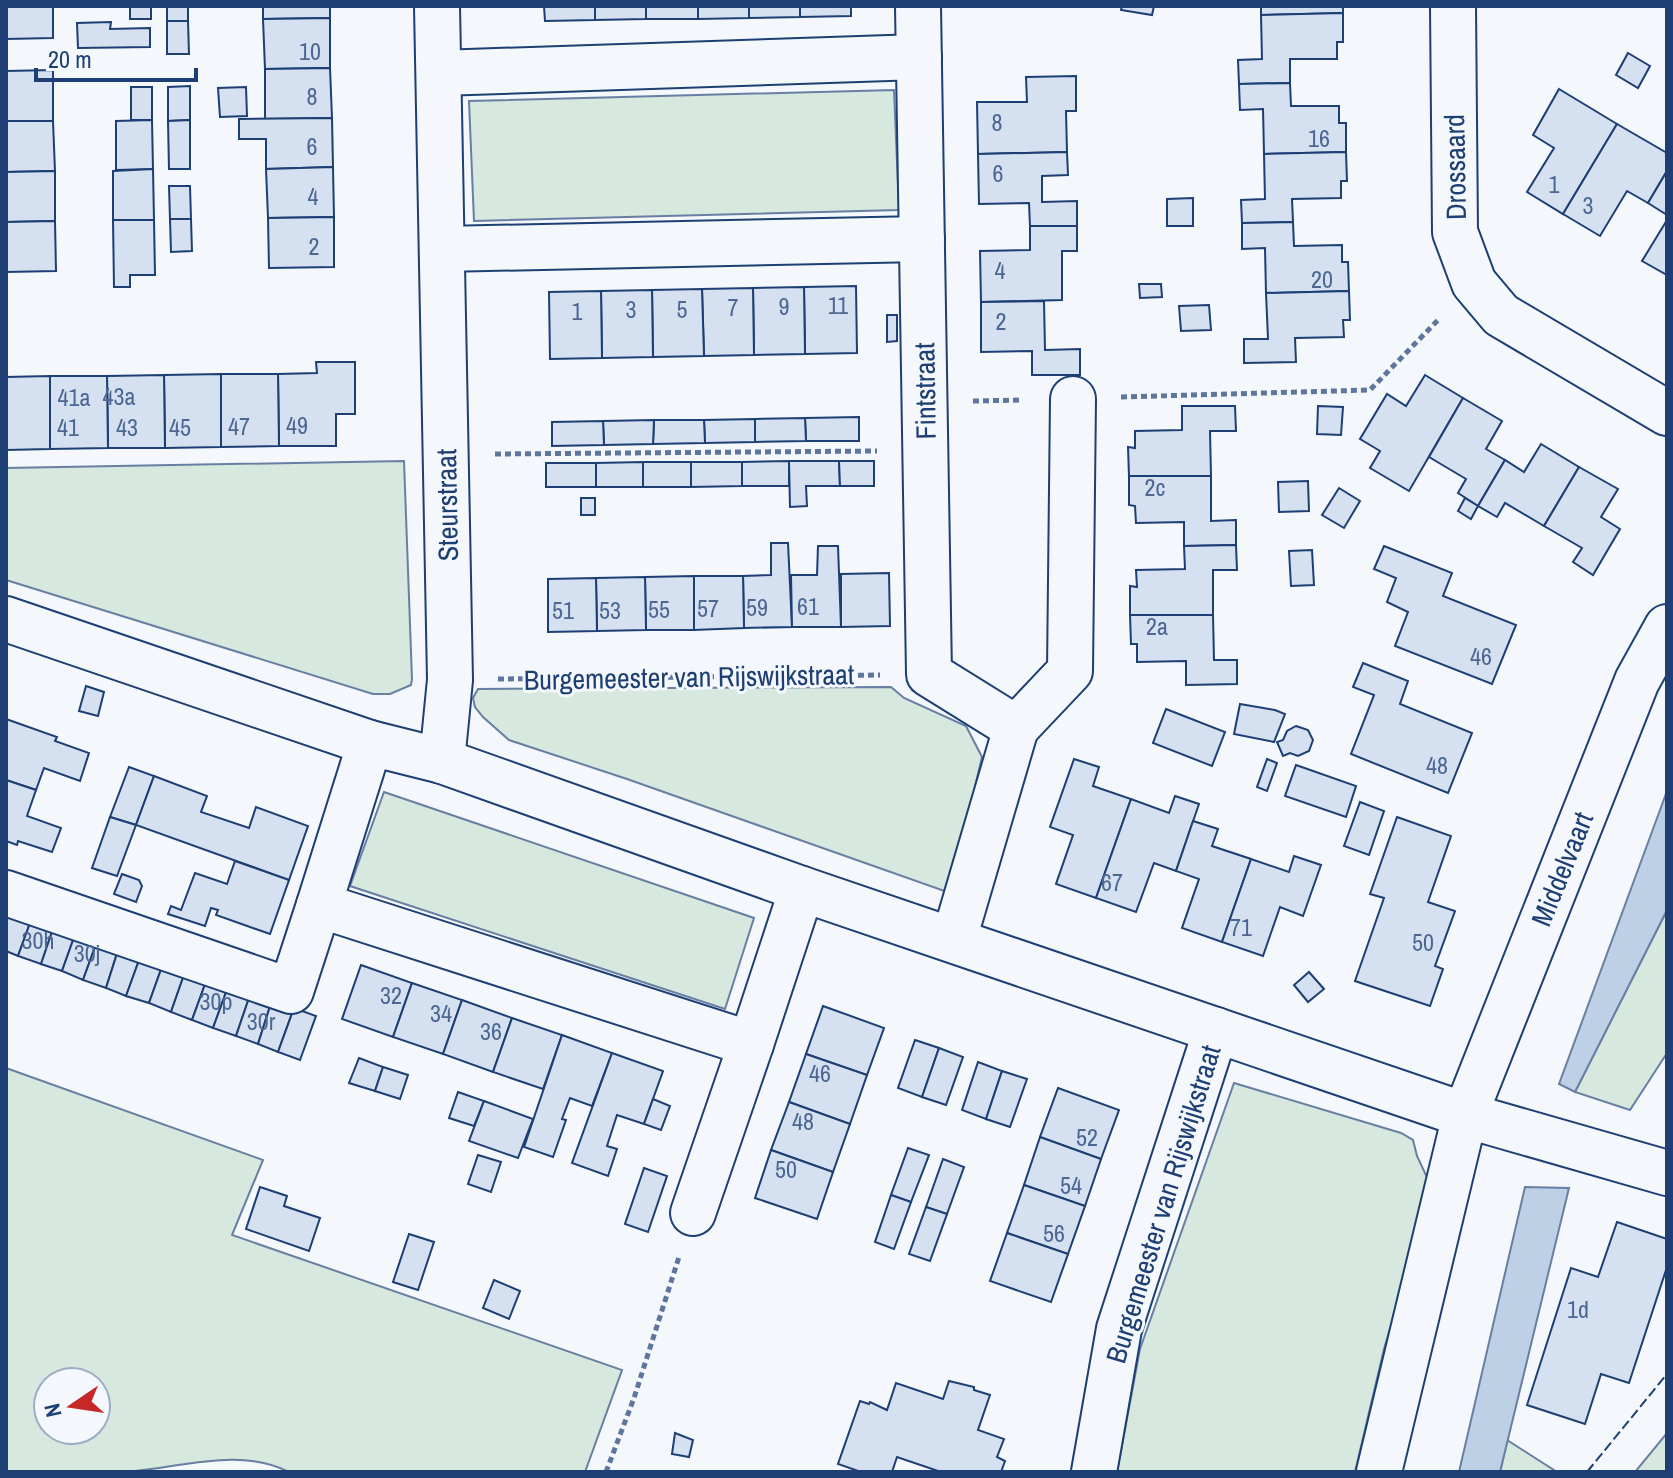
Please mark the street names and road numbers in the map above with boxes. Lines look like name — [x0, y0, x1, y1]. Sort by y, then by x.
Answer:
street label: Drossaard — [1435, 114, 1475, 220]
street label: Fintstraat — [905, 342, 945, 440]
street label: Steurstraat — [427, 449, 467, 561]
street label: Burgemeester van Rijswijkstraat — [523, 655, 855, 699]
street label: Middelvaart — [1522, 806, 1602, 932]
street label: Burgemeester van Rijswijkstraat — [1097, 1040, 1229, 1368]

